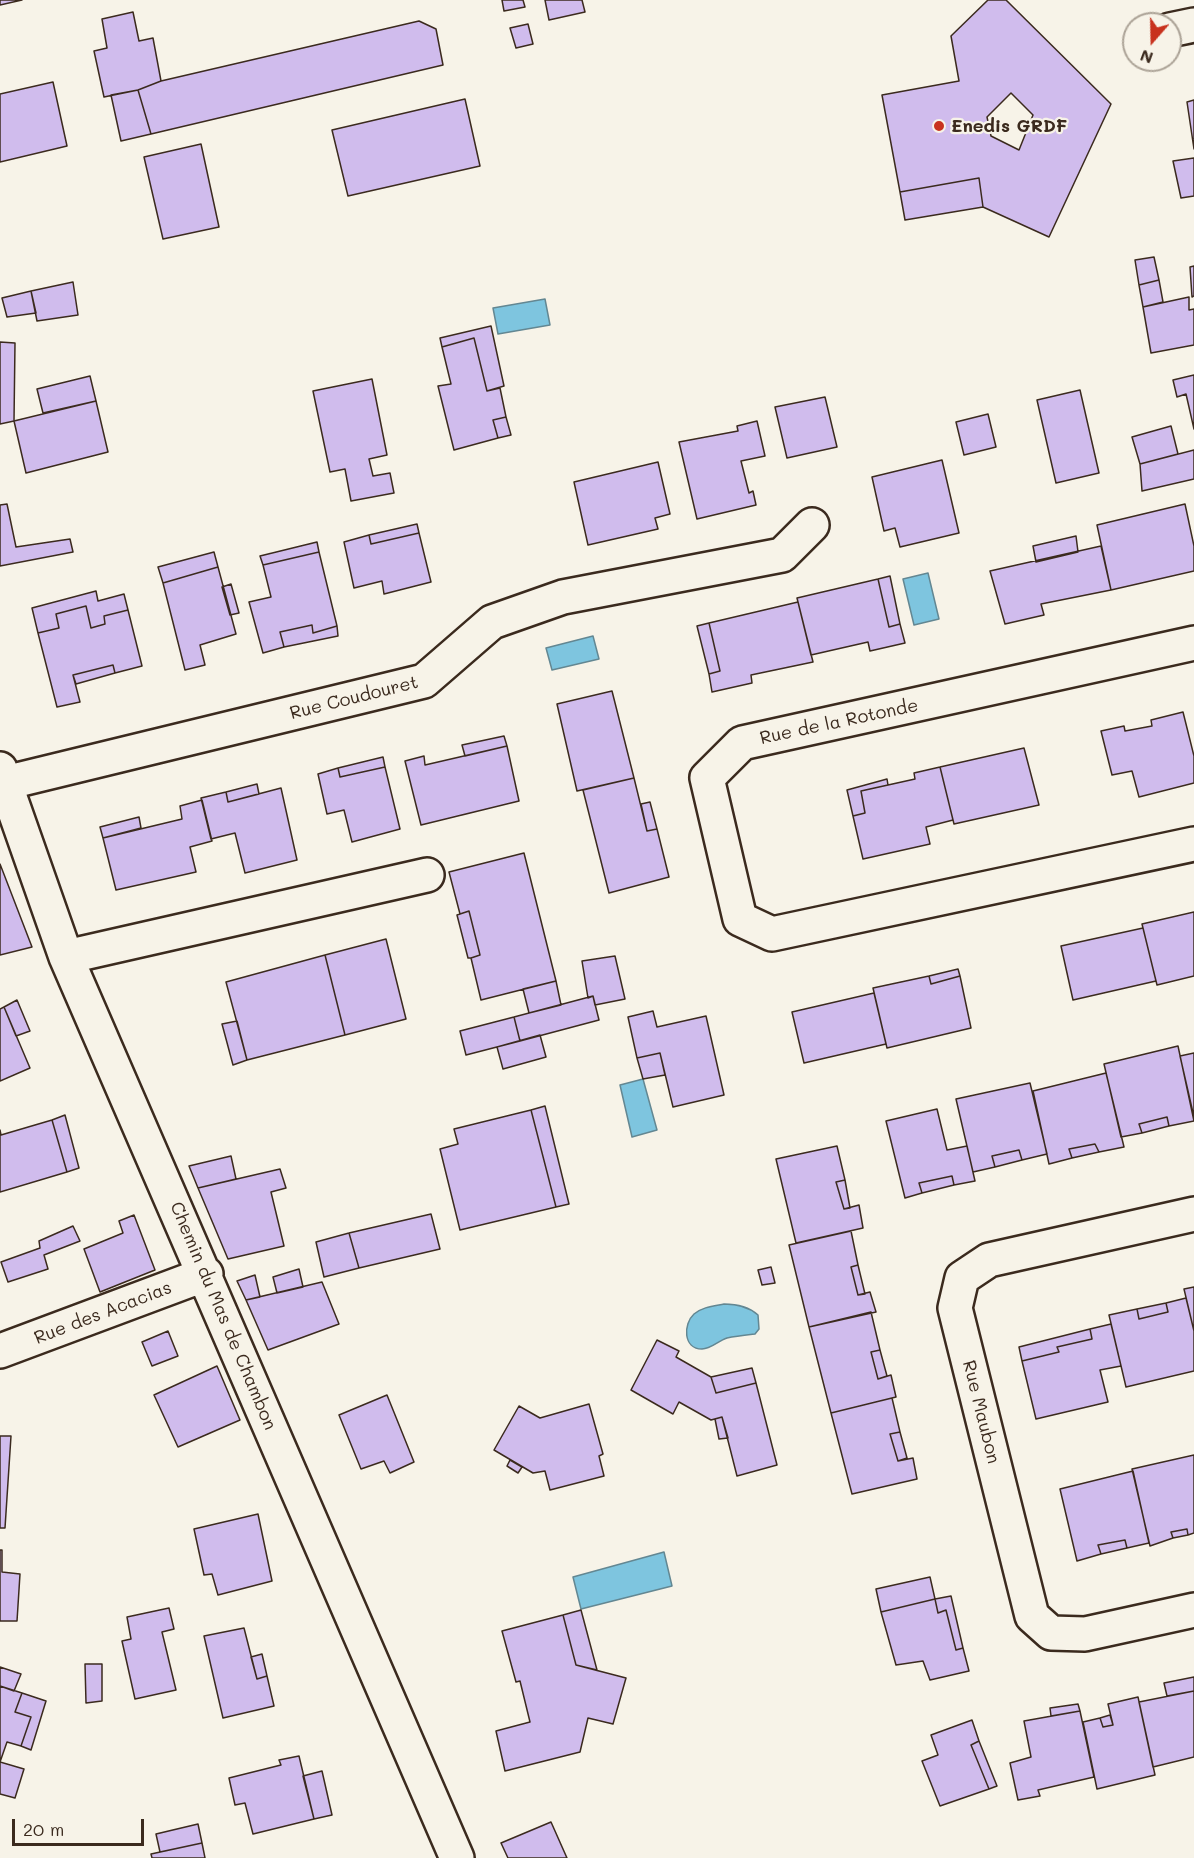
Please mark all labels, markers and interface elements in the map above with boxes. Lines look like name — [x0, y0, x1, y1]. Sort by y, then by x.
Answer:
north arrow — [1122, 12, 1182, 72]
text: N — [1137, 46, 1156, 69]
place label: Enedis GRDF — [951, 115, 1067, 137]
marker: Enedis GRDF — [932, 119, 946, 133]
street label: Rue Coudouret — [287, 672, 421, 724]
street label: Rue de la Rotonde — [758, 695, 920, 749]
street label: Chemin du Mas de Chambon — [165, 1199, 281, 1433]
street label: Rue des Acacias — [31, 1277, 175, 1349]
street label: Rue Maubon — [958, 1358, 1004, 1466]
scale bar — [15, 1807, 147, 1845]
text: 20 m — [23, 1817, 64, 1841]

